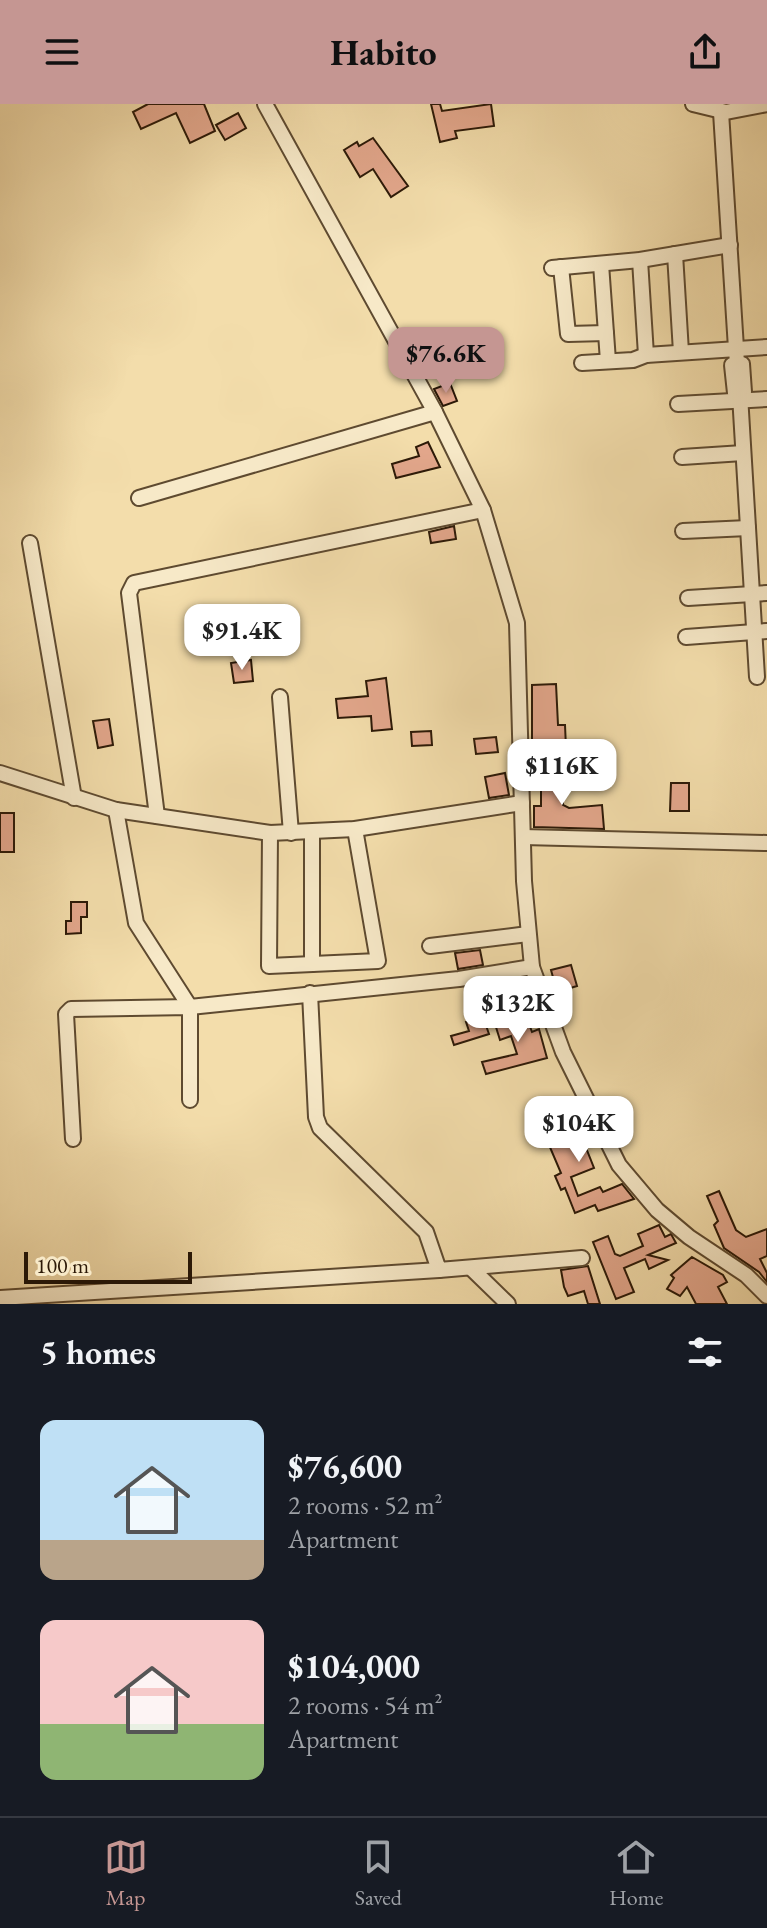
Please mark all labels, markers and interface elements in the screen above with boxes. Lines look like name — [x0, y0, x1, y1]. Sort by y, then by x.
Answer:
text: Habito — [330, 29, 437, 76]
icon: menu — [40, 30, 84, 74]
icon: share — [683, 30, 727, 74]
pin: $76.6K — [381, 327, 511, 395]
text: $76.6K — [406, 336, 486, 370]
pin: $91.4K — [177, 604, 307, 672]
text: $91.4K — [202, 613, 282, 647]
pin: $116K — [506, 739, 618, 807]
text: $116K — [525, 748, 599, 782]
pin: $132K — [462, 976, 574, 1044]
text: $132K — [481, 985, 555, 1019]
pin: $104K — [523, 1096, 635, 1164]
text: $104K — [542, 1105, 616, 1139]
scale bar — [24, 1248, 192, 1284]
text: 100 m — [36, 1251, 89, 1280]
text: 5 homes — [40, 1330, 156, 1374]
icon: filters — [683, 1330, 727, 1374]
text: $76,600 — [288, 1444, 402, 1488]
icon: home — [104, 1452, 200, 1548]
text: 2 rooms · 52 m² — [288, 1488, 443, 1522]
text: Apartment — [288, 1522, 398, 1556]
text: $104,000 — [288, 1644, 420, 1688]
icon: home — [104, 1652, 200, 1748]
text: 2 rooms · 54 m² — [288, 1688, 443, 1722]
text: Apartment — [288, 1722, 398, 1756]
tab: Map — [104, 1835, 148, 1912]
tab: Saved — [355, 1835, 402, 1912]
tab: Home — [609, 1835, 663, 1912]

